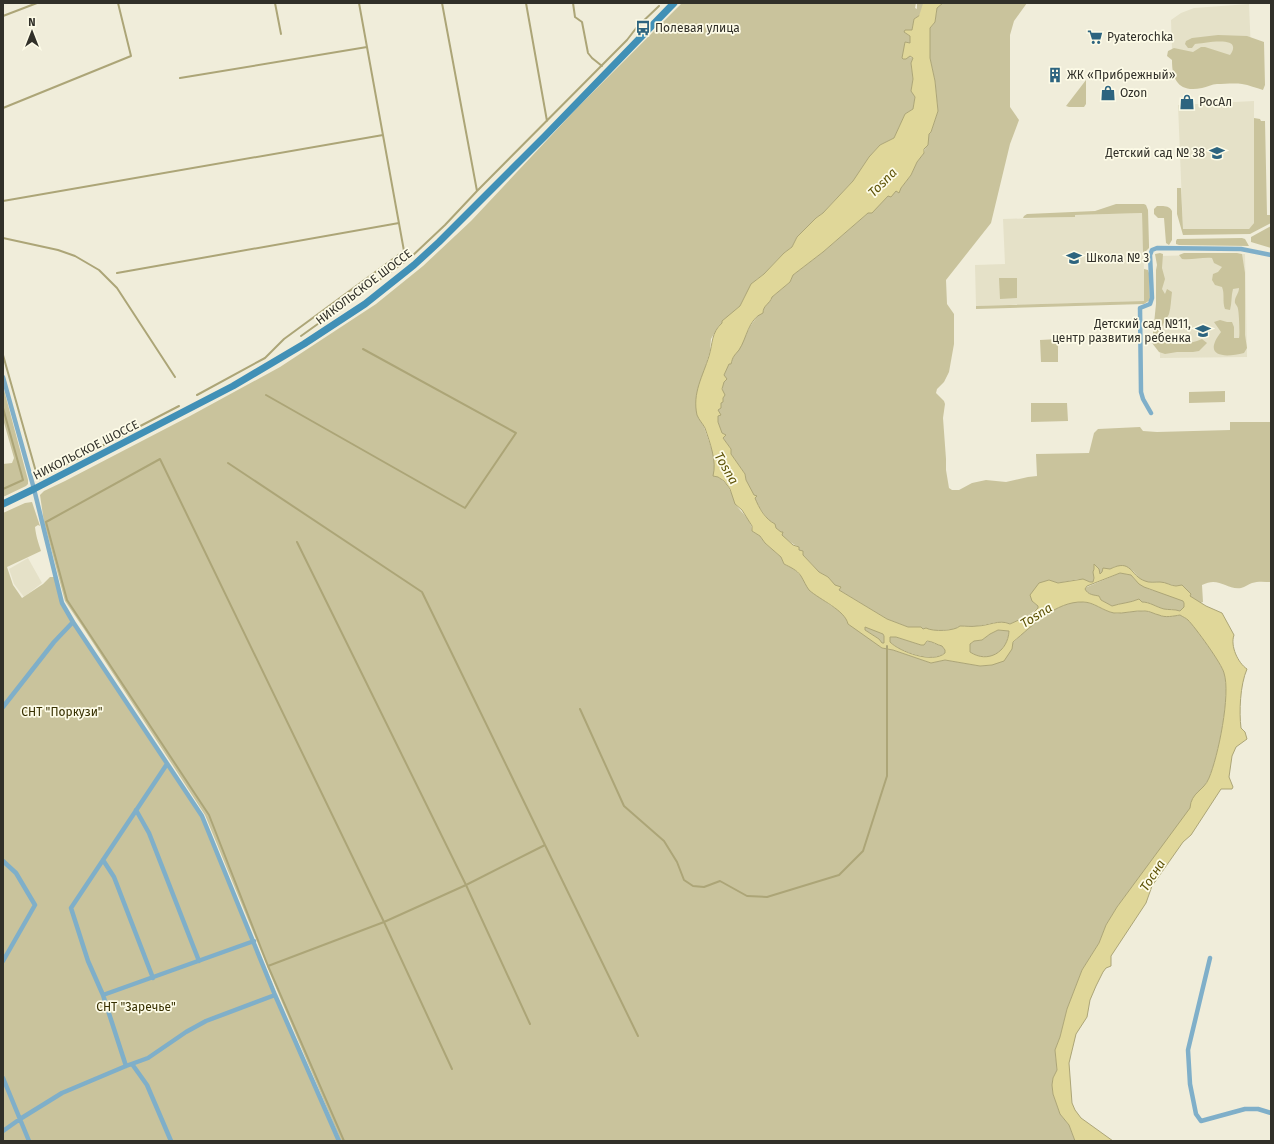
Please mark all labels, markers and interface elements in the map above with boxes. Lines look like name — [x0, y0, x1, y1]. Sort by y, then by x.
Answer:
north arrow — [12, 12, 52, 52]
text: N — [28, 16, 36, 29]
bus stop icon: Полевая улица — [634, 19, 652, 37]
place label: Полевая улица — [655, 21, 740, 35]
supermarket icon: Pyaterochka — [1086, 28, 1104, 46]
place label: Pyaterochka — [1107, 30, 1173, 44]
building icon: ЖК «Прибрежный» — [1046, 66, 1064, 84]
place label: ЖК «Прибрежный» — [1067, 68, 1176, 82]
shop icon: Ozon — [1099, 84, 1117, 102]
place label: Ozon — [1120, 86, 1147, 100]
shop icon: РосАл — [1178, 93, 1196, 111]
place label: РосАл — [1199, 95, 1232, 109]
school or university icon: Детский сад № 38 — [1208, 144, 1226, 162]
place label: Детский сад № 38 — [1105, 146, 1205, 160]
water label: Tosna — [865, 165, 900, 200]
street label: НИКОЛЬСКОЕ ШОССЕ — [313, 246, 415, 328]
school or university icon: Школа № 3 — [1065, 249, 1083, 267]
place label: Школа № 3 — [1086, 251, 1149, 265]
place label: Детский сад №11, центр развития ребенка — [1052, 317, 1191, 345]
school or university icon: Детский сад №11, центр развития ребенка — [1194, 322, 1212, 340]
street label: НИКОЛЬСКОЕ ШОССЕ — [31, 417, 141, 483]
water label: Tosna — [711, 450, 742, 487]
water label: Tosna — [1018, 600, 1055, 631]
park label: СНТ "Поркузи" — [21, 705, 103, 719]
water label: Тосна — [1137, 857, 1168, 894]
park label: СНТ "Заречье" — [96, 1000, 176, 1014]

